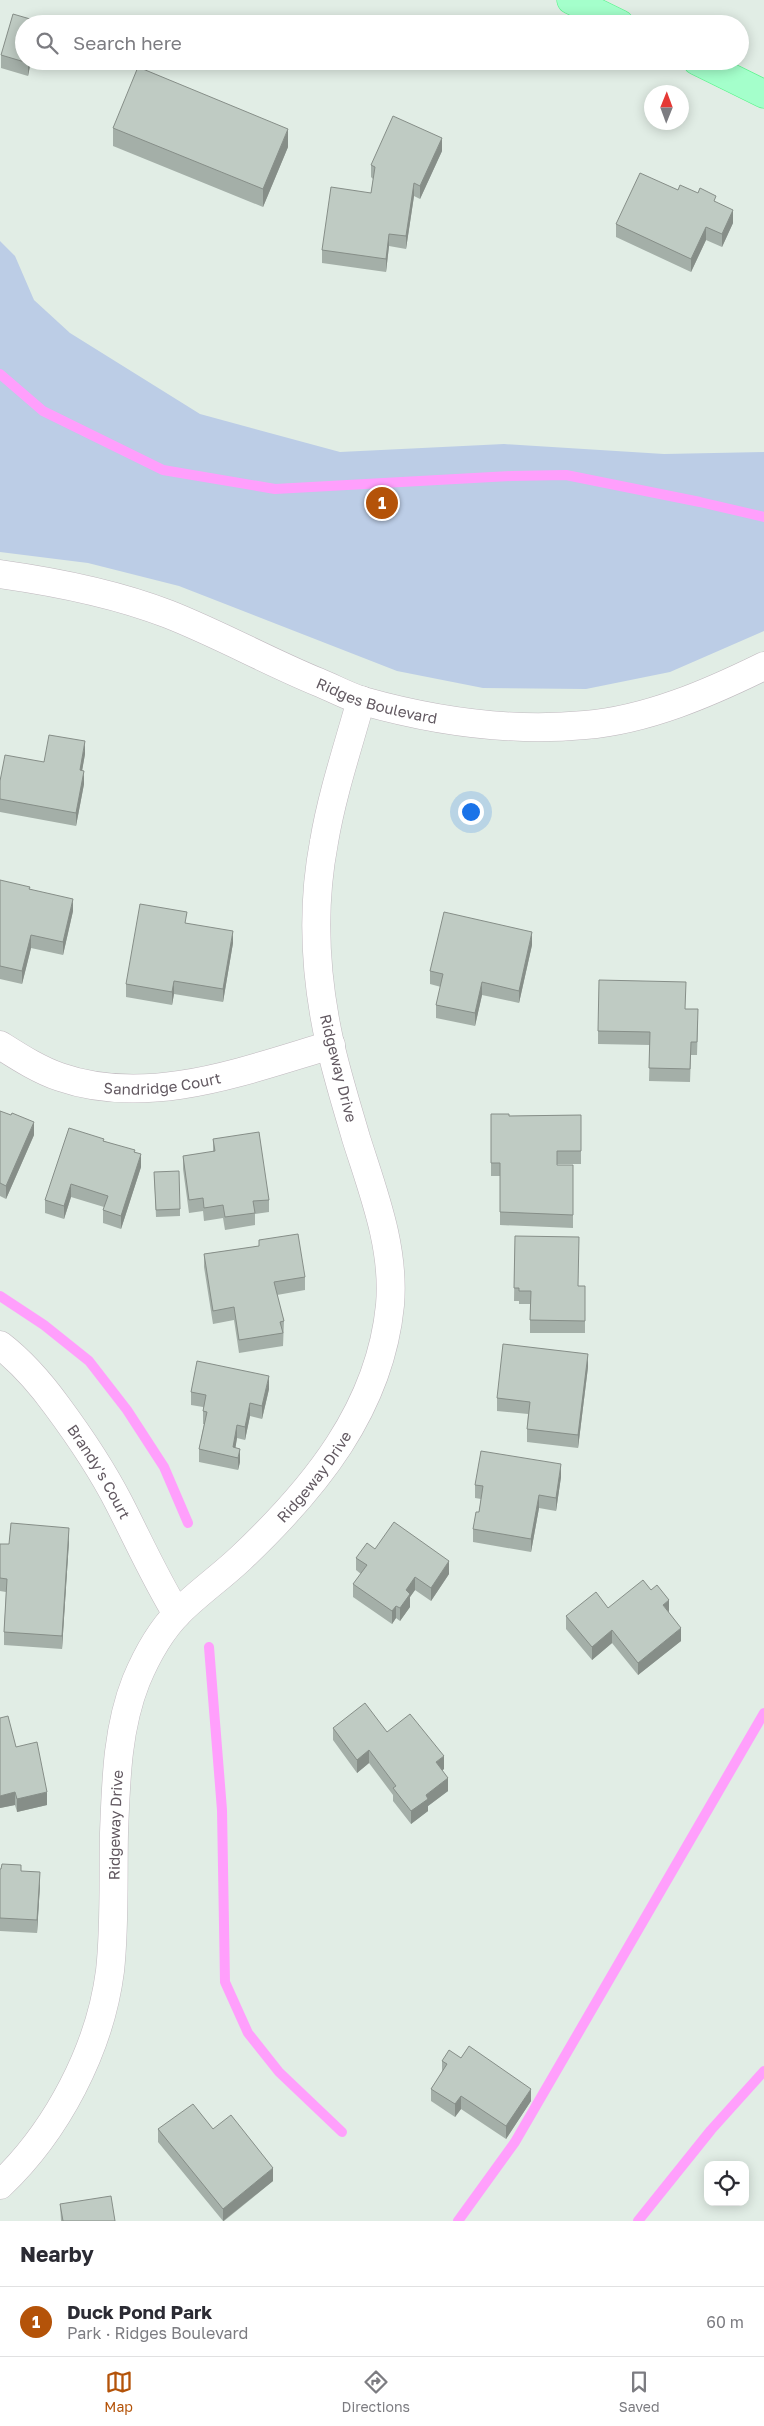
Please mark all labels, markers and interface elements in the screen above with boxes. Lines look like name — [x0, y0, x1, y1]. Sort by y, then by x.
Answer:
search box — [15, 15, 749, 70]
icon: search — [33, 29, 61, 57]
text: Search here — [73, 31, 182, 54]
north arrow — [644, 85, 689, 130]
pin: 1 — [366, 484, 398, 522]
street label: Ridges Boulevard — [314, 673, 439, 727]
your location — [458, 799, 484, 825]
street label: Ridgeway Drive — [317, 1012, 361, 1124]
street label: Sandridge Court — [103, 1068, 223, 1098]
street label: Brandy's Court — [64, 1421, 135, 1522]
street label: Ridgeway Drive — [273, 1427, 355, 1526]
street label: Ridgeway Drive — [105, 1769, 126, 1880]
map controls — [704, 2161, 749, 2206]
button: locate — [704, 2161, 749, 2206]
text: Nearby — [20, 2241, 94, 2267]
text: Duck Pond Park — [67, 2300, 212, 2323]
text: 1 — [32, 2312, 40, 2332]
text: 60 m — [706, 2312, 744, 2332]
text: Park · Ridges Boulevard — [67, 2323, 248, 2343]
tab: Map — [104, 2368, 133, 2415]
tab: Directions — [342, 2368, 410, 2415]
tab: Saved — [619, 2368, 660, 2415]

